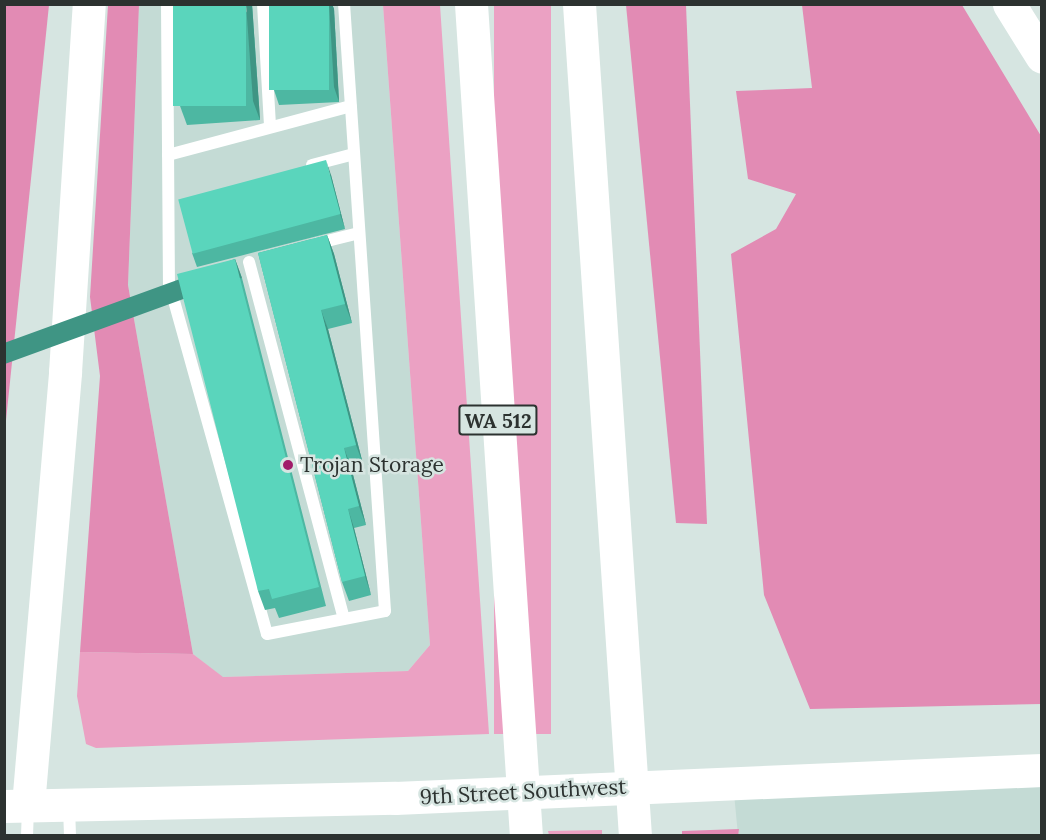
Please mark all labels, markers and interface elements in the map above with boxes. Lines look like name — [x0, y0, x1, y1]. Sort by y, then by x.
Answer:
road number: WA 512 — [458, 403, 538, 437]
place label: Trojan Storage — [300, 452, 444, 478]
marker: Trojan Storage — [281, 458, 295, 472]
street label: 9th Street Southwest — [419, 774, 627, 810]

